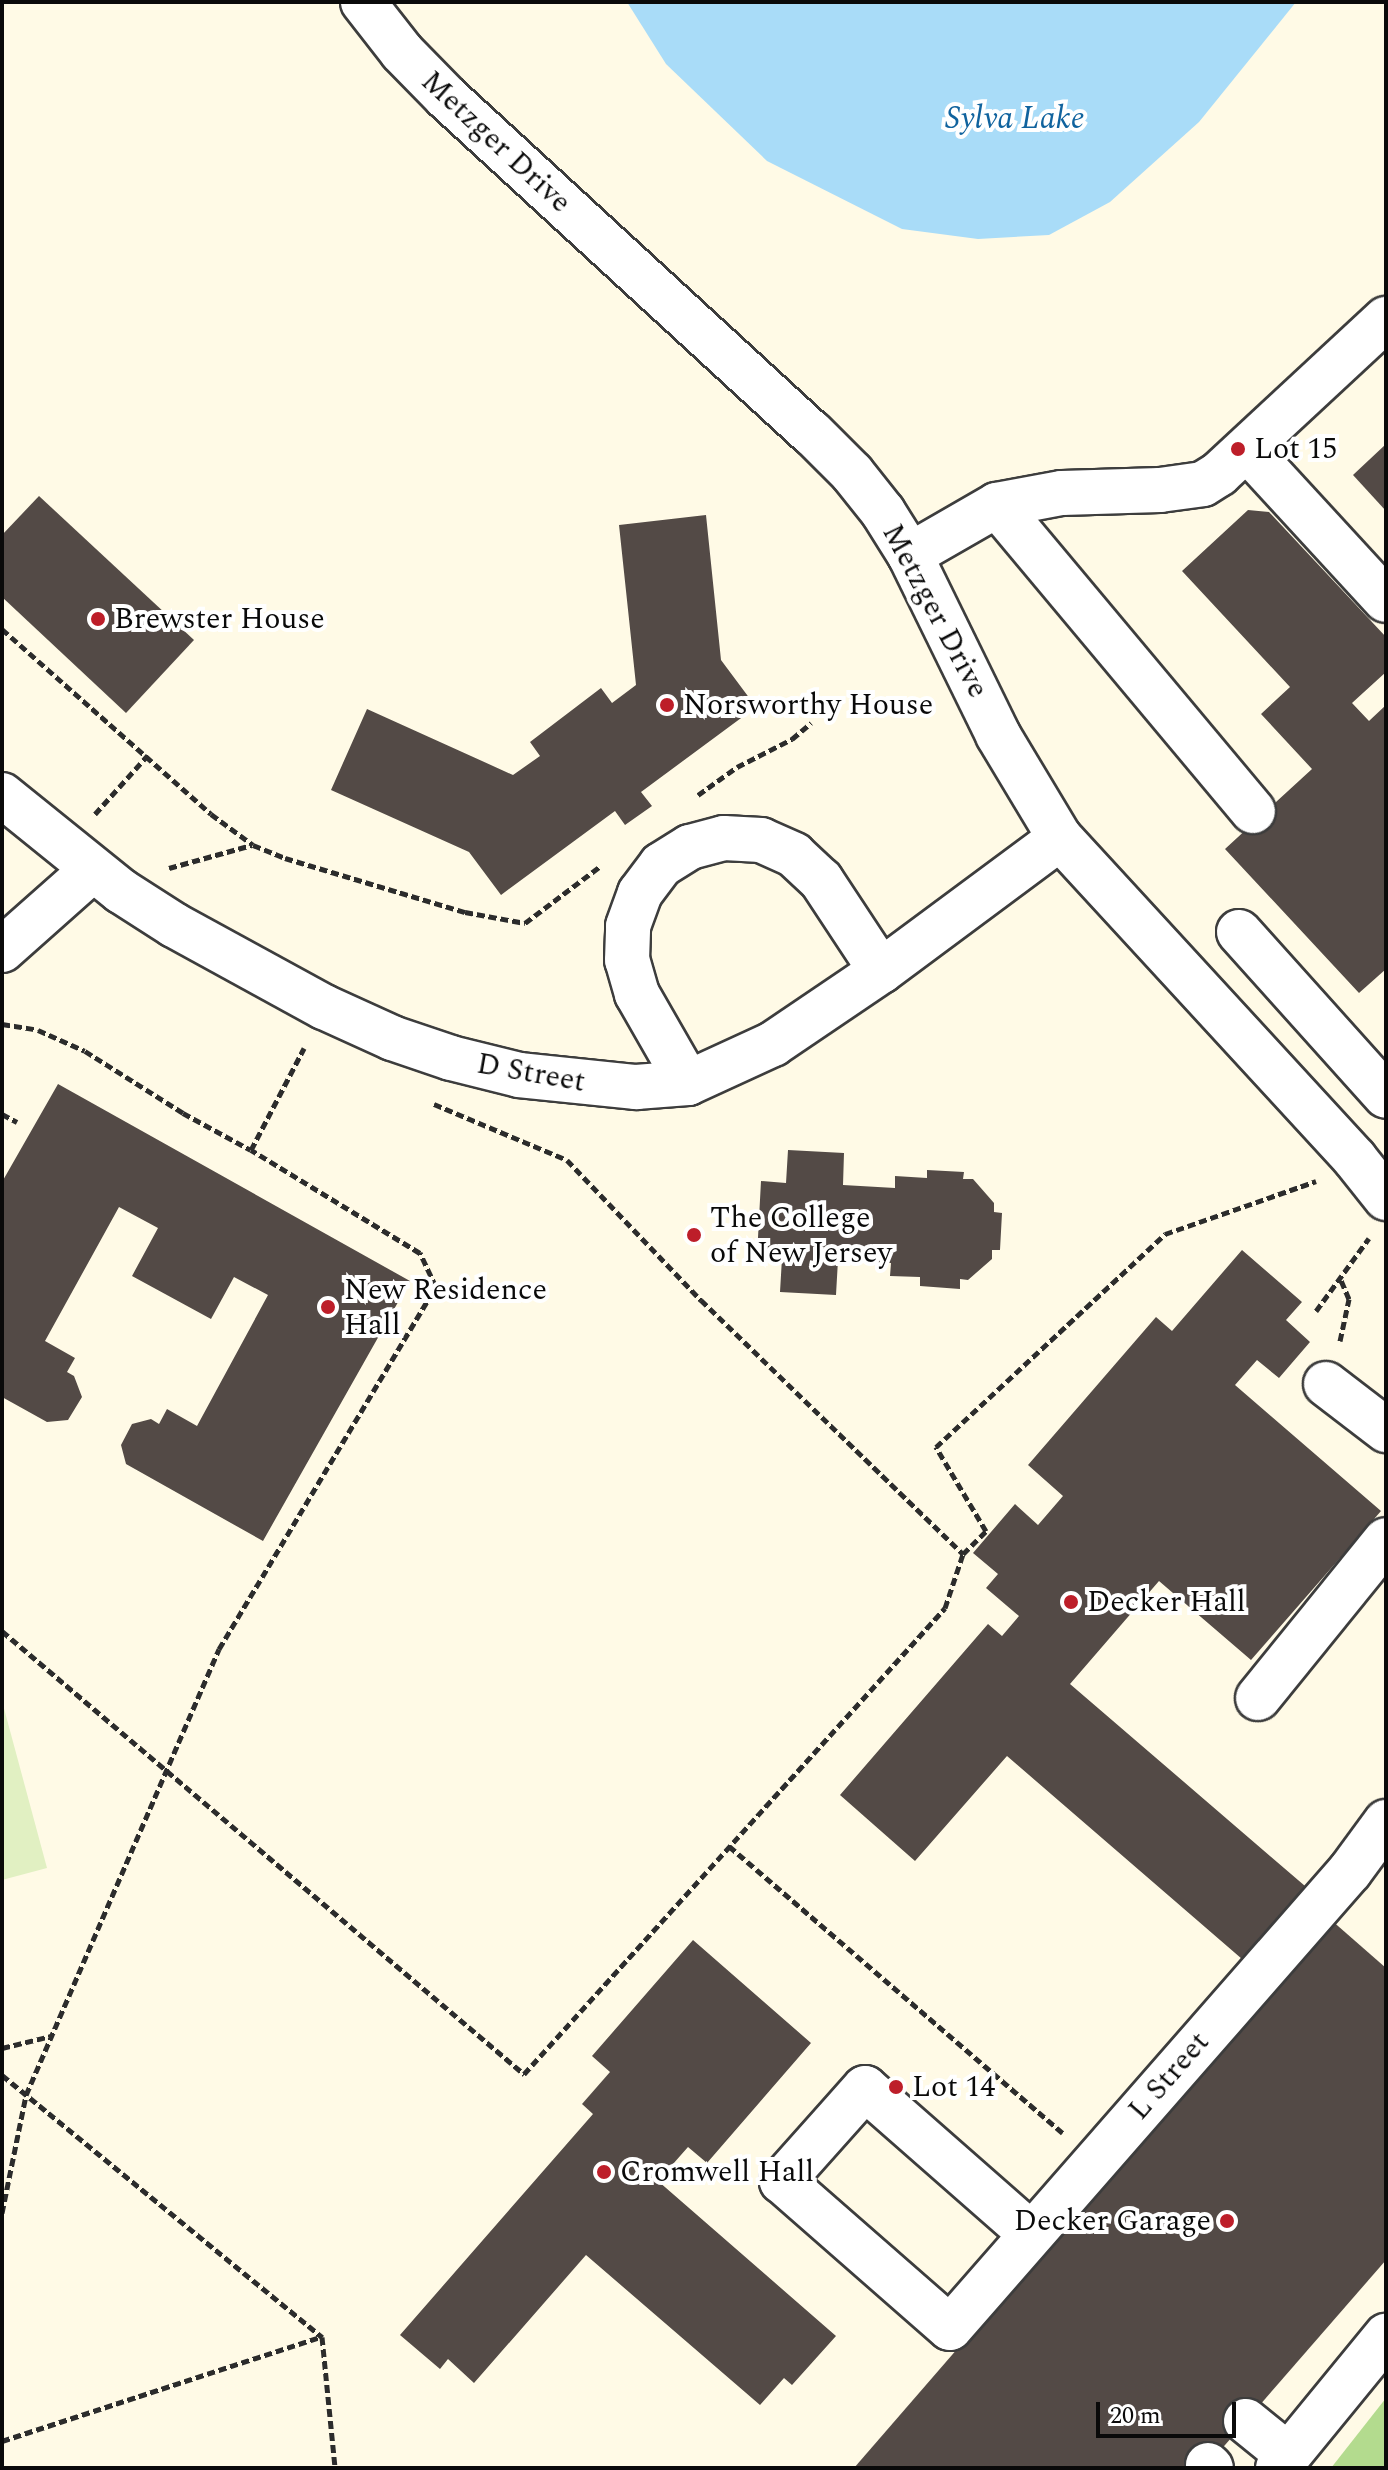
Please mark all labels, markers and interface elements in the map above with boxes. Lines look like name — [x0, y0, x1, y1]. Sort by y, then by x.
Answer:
street label: Metzger Drive — [414, 63, 578, 221]
water label: Sylva Lake — [945, 100, 1085, 138]
place label: Lot 15 — [1254, 431, 1337, 467]
marker: Lot 15 — [1229, 440, 1247, 458]
street label: Metzger Drive — [874, 518, 996, 704]
place label: Brewster House — [114, 601, 325, 637]
marker: Brewster House — [89, 610, 107, 628]
place label: Norsworthy House — [683, 687, 933, 723]
marker: Norsworthy House — [658, 696, 676, 714]
street label: D Street — [474, 1046, 588, 1100]
place label: The College of New Jersey — [710, 1200, 892, 1270]
marker: The College of New Jersey — [685, 1226, 703, 1244]
place label: New Residence Hall — [344, 1272, 547, 1342]
marker: New Residence Hall — [319, 1298, 337, 1316]
place label: Decker Hall — [1087, 1584, 1246, 1620]
marker: Decker Hall — [1062, 1593, 1080, 1611]
street label: L Street — [1121, 2025, 1217, 2127]
place label: Lot 14 — [912, 2069, 995, 2105]
marker: Lot 14 — [887, 2078, 905, 2096]
place label: Cromwell Hall — [620, 2154, 814, 2190]
marker: Cromwell Hall — [595, 2163, 613, 2181]
place label: Decker Garage — [1014, 2203, 1211, 2239]
marker: Decker Garage — [1218, 2212, 1236, 2230]
scale bar — [1100, 2386, 1240, 2436]
text: 20 m — [1110, 2398, 1161, 2434]

